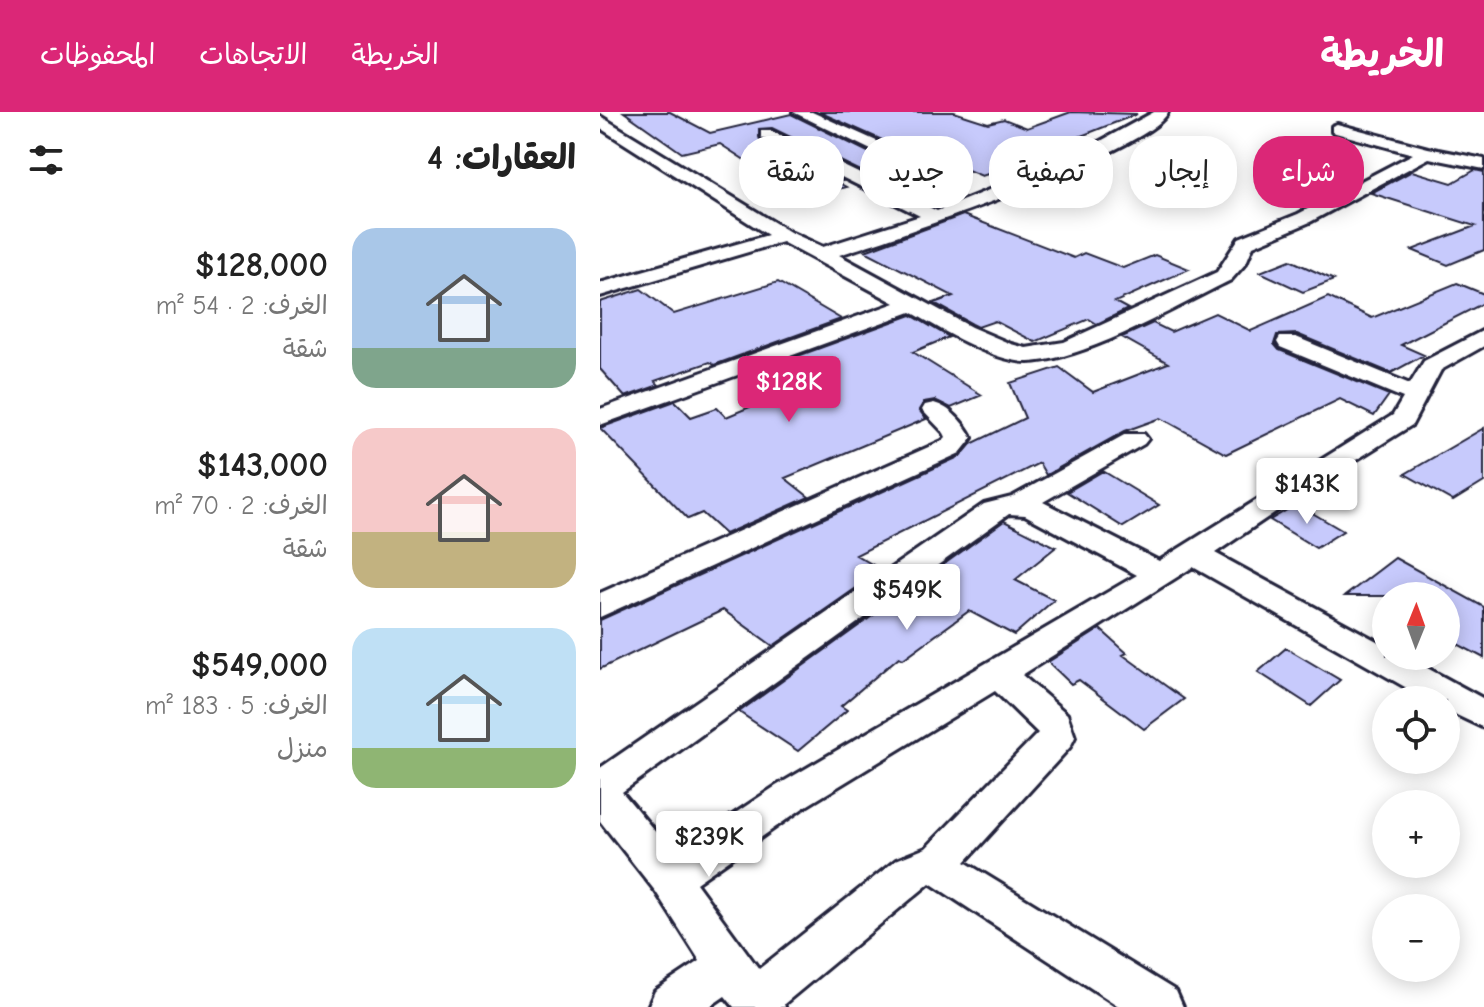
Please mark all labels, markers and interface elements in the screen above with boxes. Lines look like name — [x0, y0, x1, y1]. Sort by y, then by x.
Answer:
text: الخريطة — [1320, 33, 1444, 77]
text: المحفوظات — [40, 39, 155, 71]
text: الاتجاهات — [199, 39, 307, 71]
text: الخريطة — [351, 39, 439, 71]
chip: شقة — [739, 136, 844, 208]
chip: جديد — [860, 136, 973, 208]
chip: تصفية — [989, 136, 1113, 208]
chip: إيجار — [1129, 136, 1237, 208]
chip: شراء — [1253, 136, 1364, 208]
icon: filters — [24, 138, 68, 182]
text: العقارات: 4 — [427, 138, 576, 178]
text: $128,000 — [195, 245, 328, 285]
icon: home — [416, 260, 512, 356]
text: الغرف: 2 · 54 m² — [156, 291, 328, 321]
text: شقة — [283, 334, 328, 364]
pin: $128K — [733, 356, 845, 424]
text: $128K — [756, 367, 822, 397]
text: $143,000 — [197, 445, 328, 485]
pin: $143K — [1251, 458, 1363, 526]
icon: home — [416, 460, 512, 556]
text: $143K — [1274, 469, 1340, 499]
text: الغرف: 2 · 70 m² — [154, 491, 328, 521]
text: شقة — [283, 534, 328, 564]
pin: $549K — [851, 564, 963, 632]
text: $549K — [872, 575, 942, 605]
north arrow — [1372, 582, 1460, 670]
map controls — [1372, 582, 1460, 982]
text: $549,000 — [191, 645, 328, 685]
icon: home — [416, 660, 512, 756]
button: locate — [1372, 686, 1460, 774]
text: الغرف: 5 · 183 m² — [145, 691, 328, 721]
text: منزل — [277, 734, 328, 764]
button: + — [1372, 790, 1460, 878]
pin: $239K — [653, 811, 765, 879]
text: $239K — [674, 822, 744, 852]
button: − — [1372, 894, 1460, 982]

